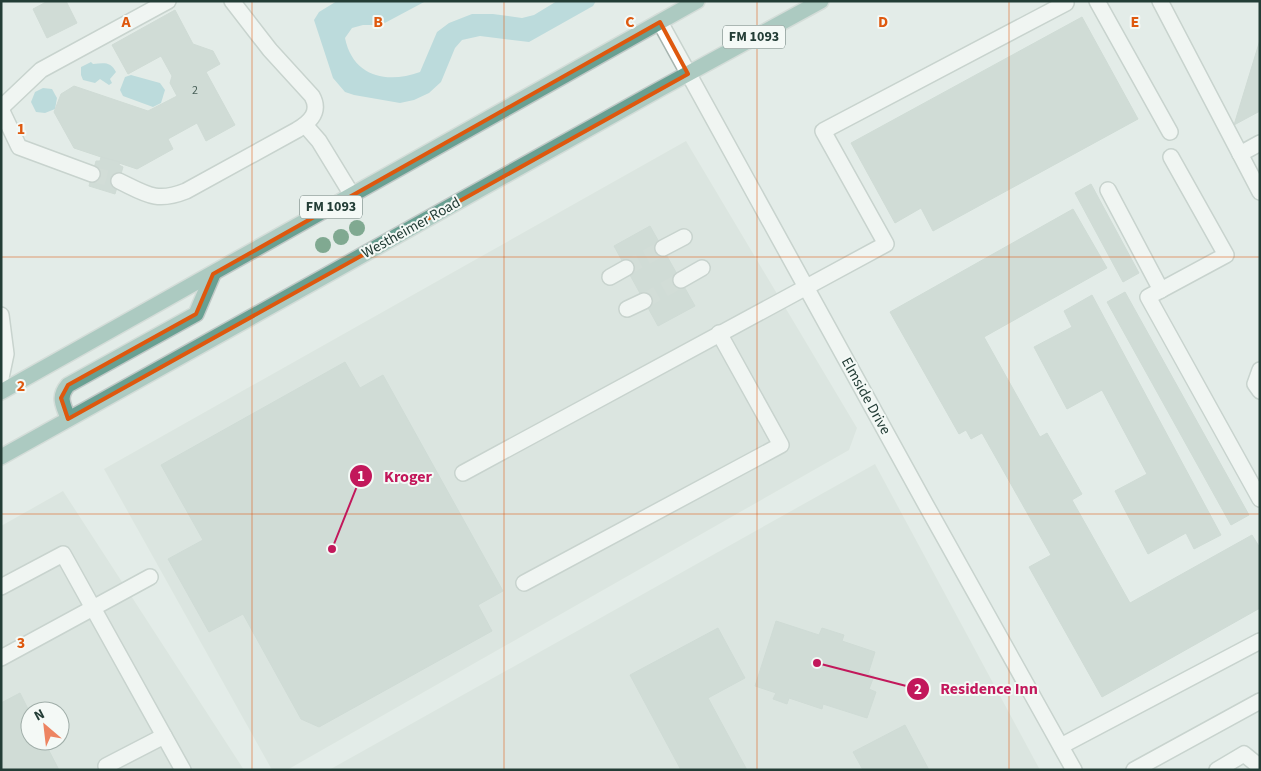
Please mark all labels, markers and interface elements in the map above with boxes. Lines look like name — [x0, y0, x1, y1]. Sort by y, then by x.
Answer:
text: A — [120, 11, 131, 33]
text: B — [373, 11, 383, 33]
text: C — [625, 11, 635, 33]
text: D — [878, 11, 888, 33]
text: E — [1131, 11, 1139, 33]
road number: FM 1093 — [723, 26, 785, 48]
house number: 2 — [192, 82, 198, 99]
text: 1 — [17, 118, 25, 140]
street label: Westheimer Road — [358, 192, 464, 264]
road number: FM 1093 — [300, 196, 362, 218]
street label: Elmside Drive — [836, 354, 896, 438]
text: 2 — [17, 375, 25, 397]
callout: Kroger — [349, 461, 442, 492]
text: 1 — [357, 466, 365, 487]
text: Kroger — [384, 466, 433, 488]
text: 3 — [17, 632, 25, 654]
callout: Residence Inn — [905, 673, 1048, 704]
text: Residence Inn — [940, 678, 1038, 700]
text: 2 — [914, 679, 922, 700]
north arrow — [20, 701, 70, 751]
text: N — [31, 704, 48, 726]

